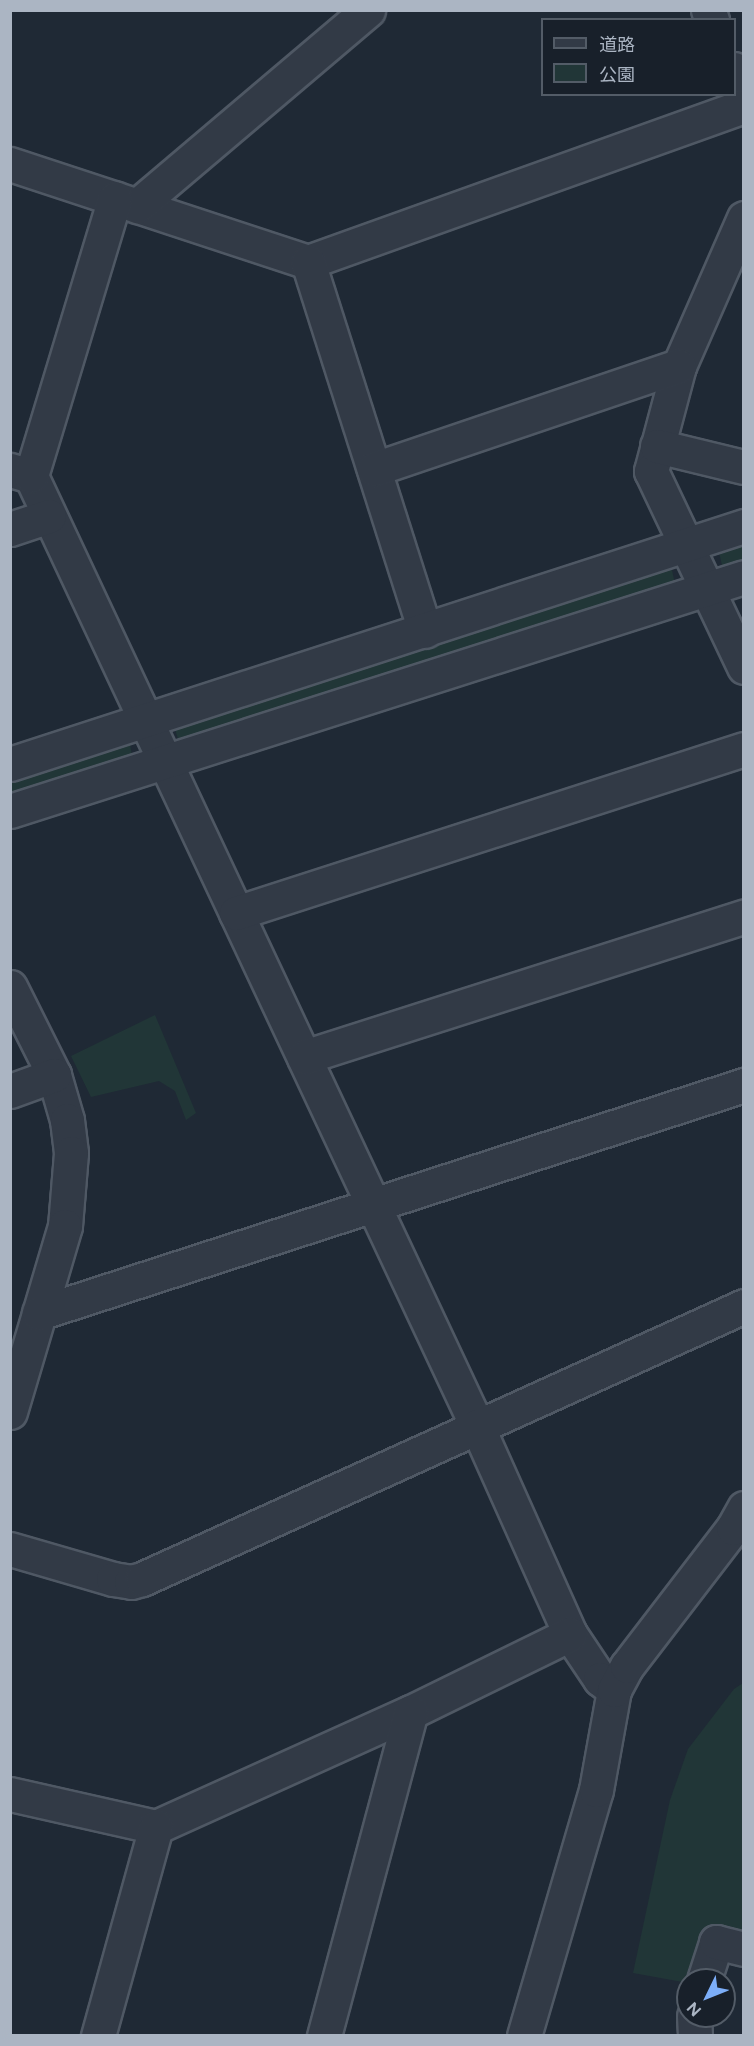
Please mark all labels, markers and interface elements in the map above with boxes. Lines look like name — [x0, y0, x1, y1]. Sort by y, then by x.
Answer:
legend — [541, 18, 736, 96]
text: 道路 — [599, 34, 635, 56]
text: 公園 — [599, 64, 635, 86]
north arrow — [676, 1968, 736, 2028]
text: N — [683, 1998, 705, 2020]

